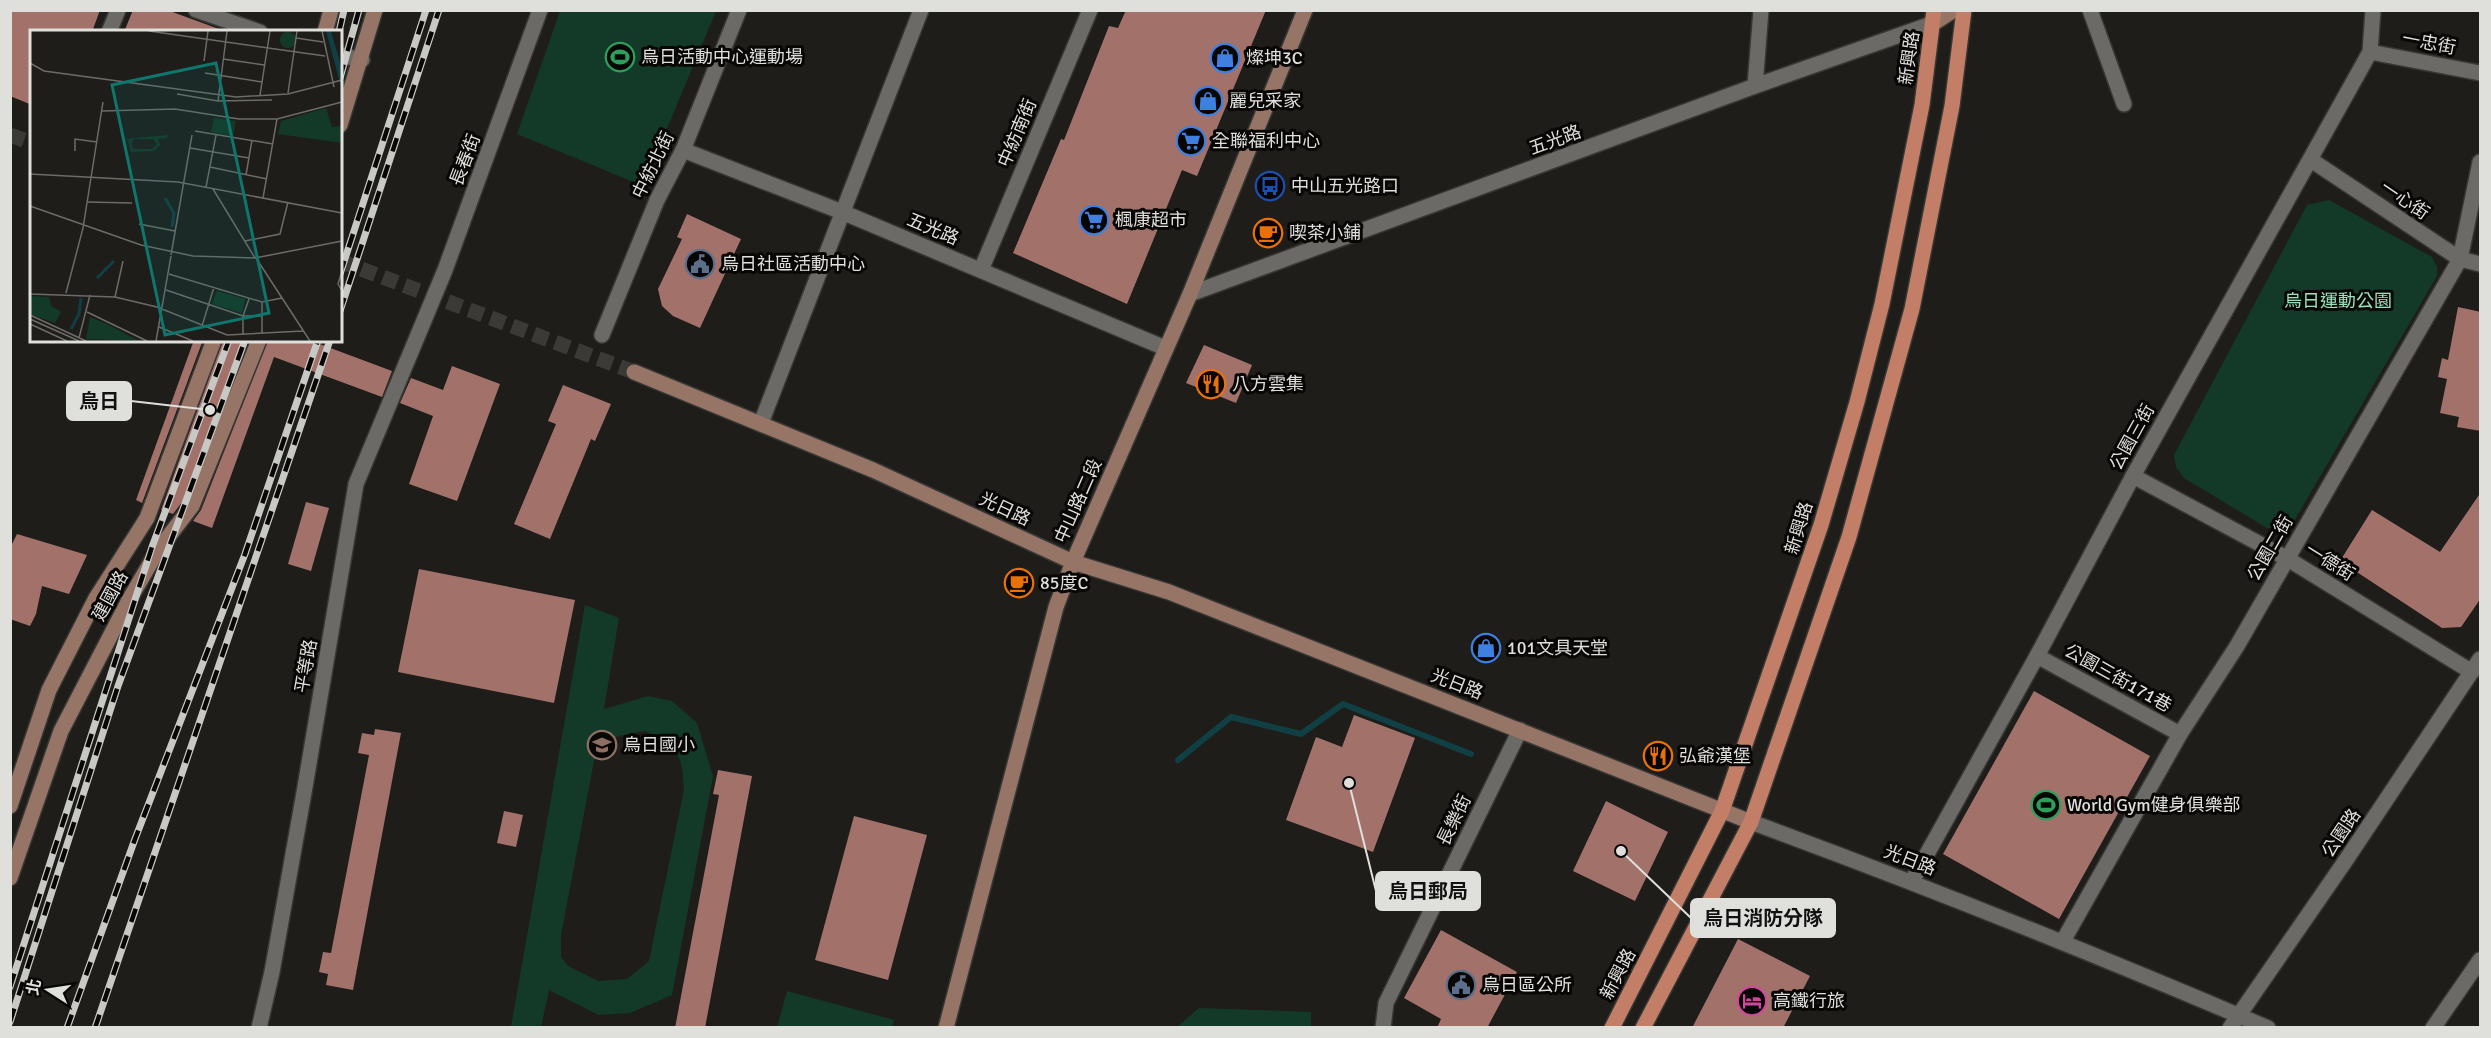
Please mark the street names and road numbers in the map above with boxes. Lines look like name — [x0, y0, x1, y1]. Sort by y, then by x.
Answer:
street label: 一忠街 — [2400, 27, 2458, 59]
street label: 新興路 — [1894, 30, 1924, 86]
street label: 中紡南街 — [993, 96, 1041, 170]
street label: 五光路 — [1526, 120, 1584, 160]
street label: 中紡北街 — [627, 128, 679, 202]
street label: 長春街 — [445, 131, 485, 189]
street label: 一心街 — [2376, 176, 2434, 224]
street label: 五光路 — [904, 208, 962, 250]
street label: 公園三街 — [2105, 400, 2159, 474]
street label: 中山路二段 — [1050, 455, 1106, 547]
street label: 光日路 — [976, 488, 1034, 530]
street label: 新興路 — [1781, 499, 1817, 557]
street label: 公園二街 — [2242, 511, 2298, 585]
street label: 一德街 — [2301, 538, 2359, 586]
street label: 建國路 — [87, 567, 133, 625]
street label: 平等路 — [290, 638, 322, 694]
street label: 公園三街171巷 — [2061, 639, 2175, 717]
street label: 光日路 — [1428, 664, 1486, 704]
street label: 長樂街 — [1432, 791, 1476, 849]
street label: 公園路 — [2317, 804, 2365, 862]
street label: 光日路 — [1881, 840, 1939, 880]
street label: 新興路 — [1596, 945, 1640, 1003]

